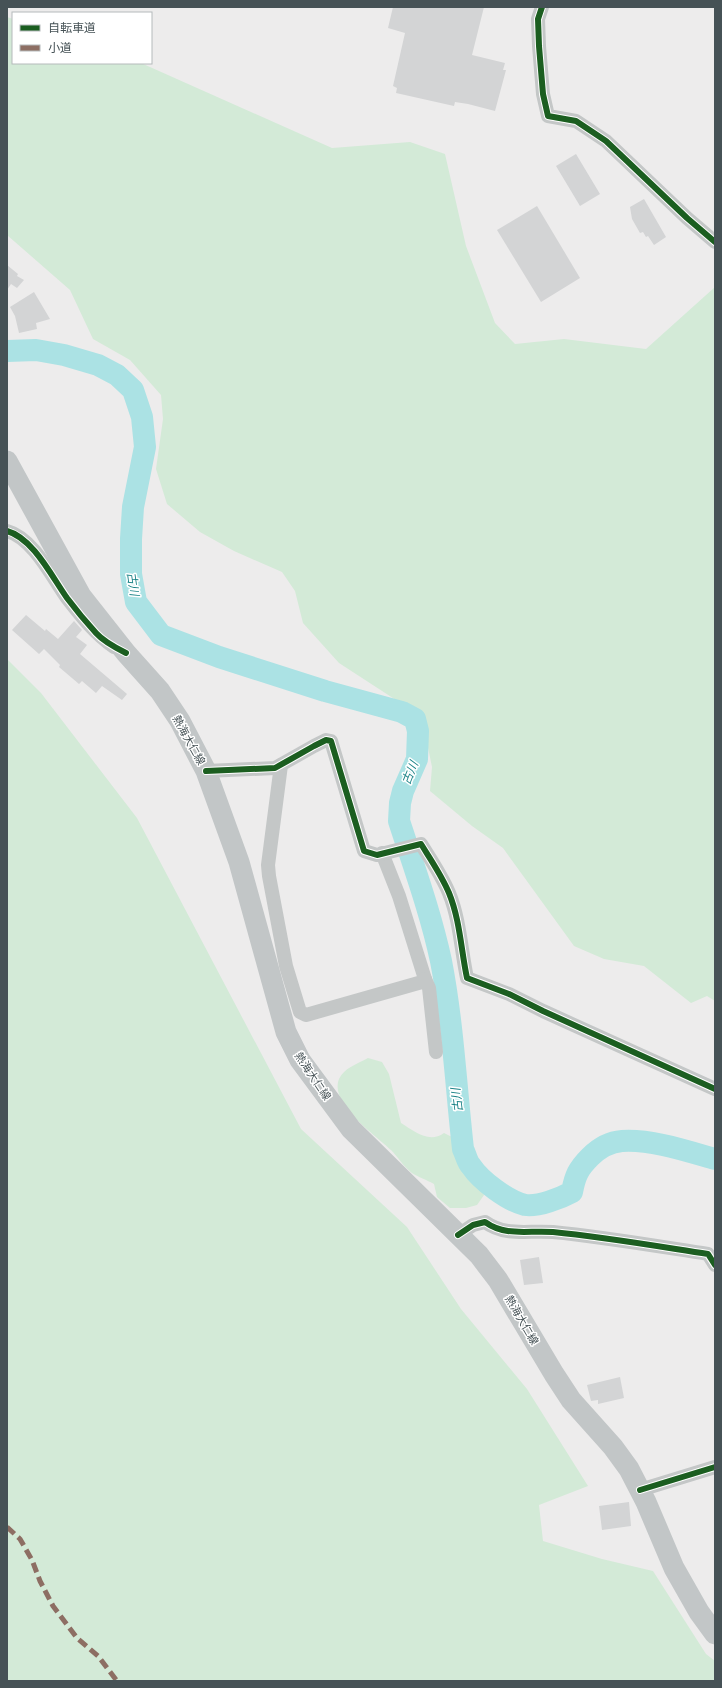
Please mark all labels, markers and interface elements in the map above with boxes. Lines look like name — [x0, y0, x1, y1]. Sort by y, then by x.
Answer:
legend — [12, 12, 152, 64]
text: 自転車道 — [48, 21, 96, 36]
text: 小道 — [48, 41, 72, 56]
water label: 古川 — [123, 571, 142, 599]
street label: 熱海大仁線 — [170, 713, 208, 767]
water label: 古川 — [399, 757, 423, 787]
street label: 熱海大仁線 — [292, 1050, 333, 1103]
water label: 古川 — [448, 1085, 466, 1113]
street label: 熱海大仁線 — [502, 1293, 541, 1347]

